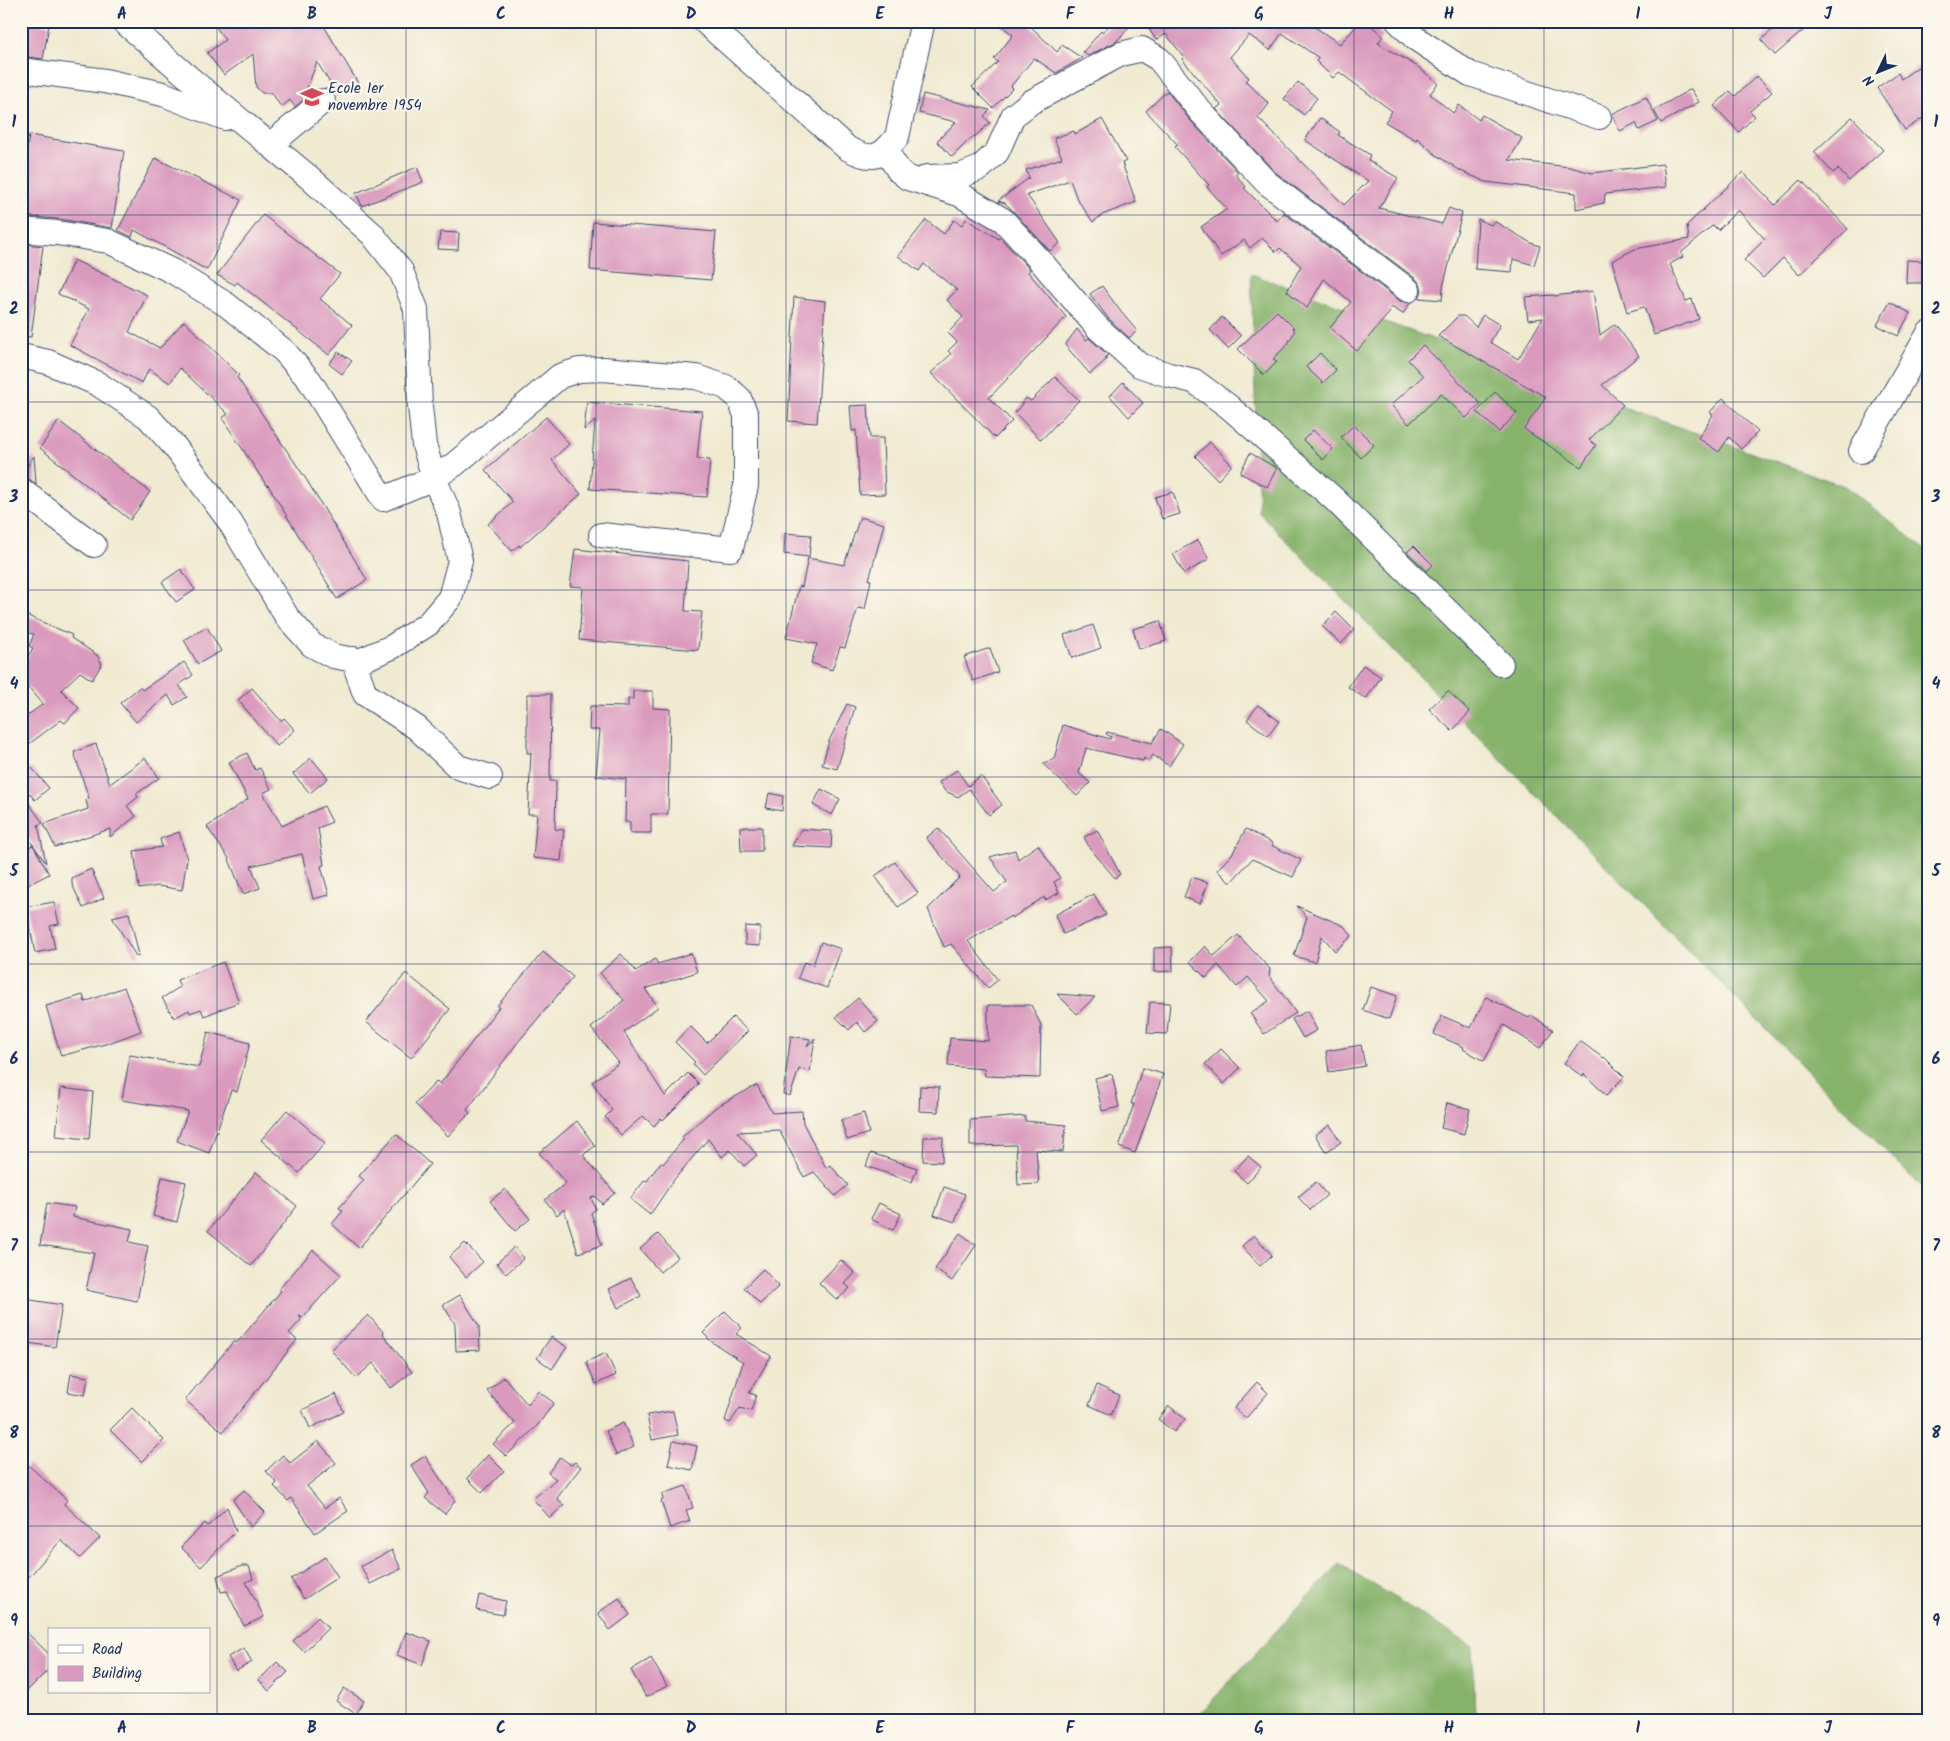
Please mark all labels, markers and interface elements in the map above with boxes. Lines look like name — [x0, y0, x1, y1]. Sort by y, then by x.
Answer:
text: A — [117, 2, 127, 27]
text: B — [307, 2, 317, 27]
text: C — [496, 2, 506, 27]
text: D — [686, 2, 697, 27]
text: E — [876, 2, 886, 27]
text: F — [1066, 2, 1076, 27]
text: G — [1254, 2, 1264, 27]
text: H — [1444, 2, 1454, 27]
text: I — [1636, 2, 1641, 27]
text: J — [1824, 2, 1833, 27]
north arrow — [1852, 48, 1902, 98]
text: N — [1858, 69, 1880, 91]
place label: Ecole 1er novembre 1954 — [328, 77, 422, 118]
school or university icon: Ecole 1er novembre 1954 — [299, 84, 325, 110]
text: 1 — [12, 110, 17, 135]
text: 1 — [1934, 110, 1939, 135]
text: 2 — [9, 297, 19, 322]
text: 2 — [1931, 297, 1941, 322]
text: 3 — [9, 485, 19, 510]
text: 3 — [1931, 485, 1941, 510]
text: 4 — [10, 672, 19, 697]
text: 4 — [1932, 672, 1941, 697]
text: 5 — [9, 859, 20, 884]
text: 5 — [1931, 859, 1942, 884]
text: 6 — [10, 1047, 19, 1072]
text: 6 — [1932, 1047, 1941, 1072]
text: 7 — [10, 1234, 18, 1259]
text: 7 — [1932, 1234, 1940, 1259]
text: 8 — [9, 1421, 19, 1446]
text: 8 — [1931, 1421, 1941, 1446]
text: 9 — [10, 1609, 18, 1634]
text: 9 — [1932, 1609, 1940, 1634]
legend — [48, 1628, 210, 1694]
text: Road — [92, 1638, 123, 1662]
text: Building — [92, 1662, 142, 1686]
text: A — [117, 1716, 127, 1741]
text: B — [307, 1716, 317, 1741]
text: C — [496, 1716, 506, 1741]
text: D — [686, 1716, 697, 1741]
text: E — [876, 1716, 886, 1741]
text: F — [1066, 1716, 1076, 1741]
text: G — [1254, 1716, 1264, 1741]
text: H — [1444, 1716, 1454, 1741]
text: I — [1636, 1716, 1641, 1741]
text: J — [1824, 1716, 1833, 1741]

